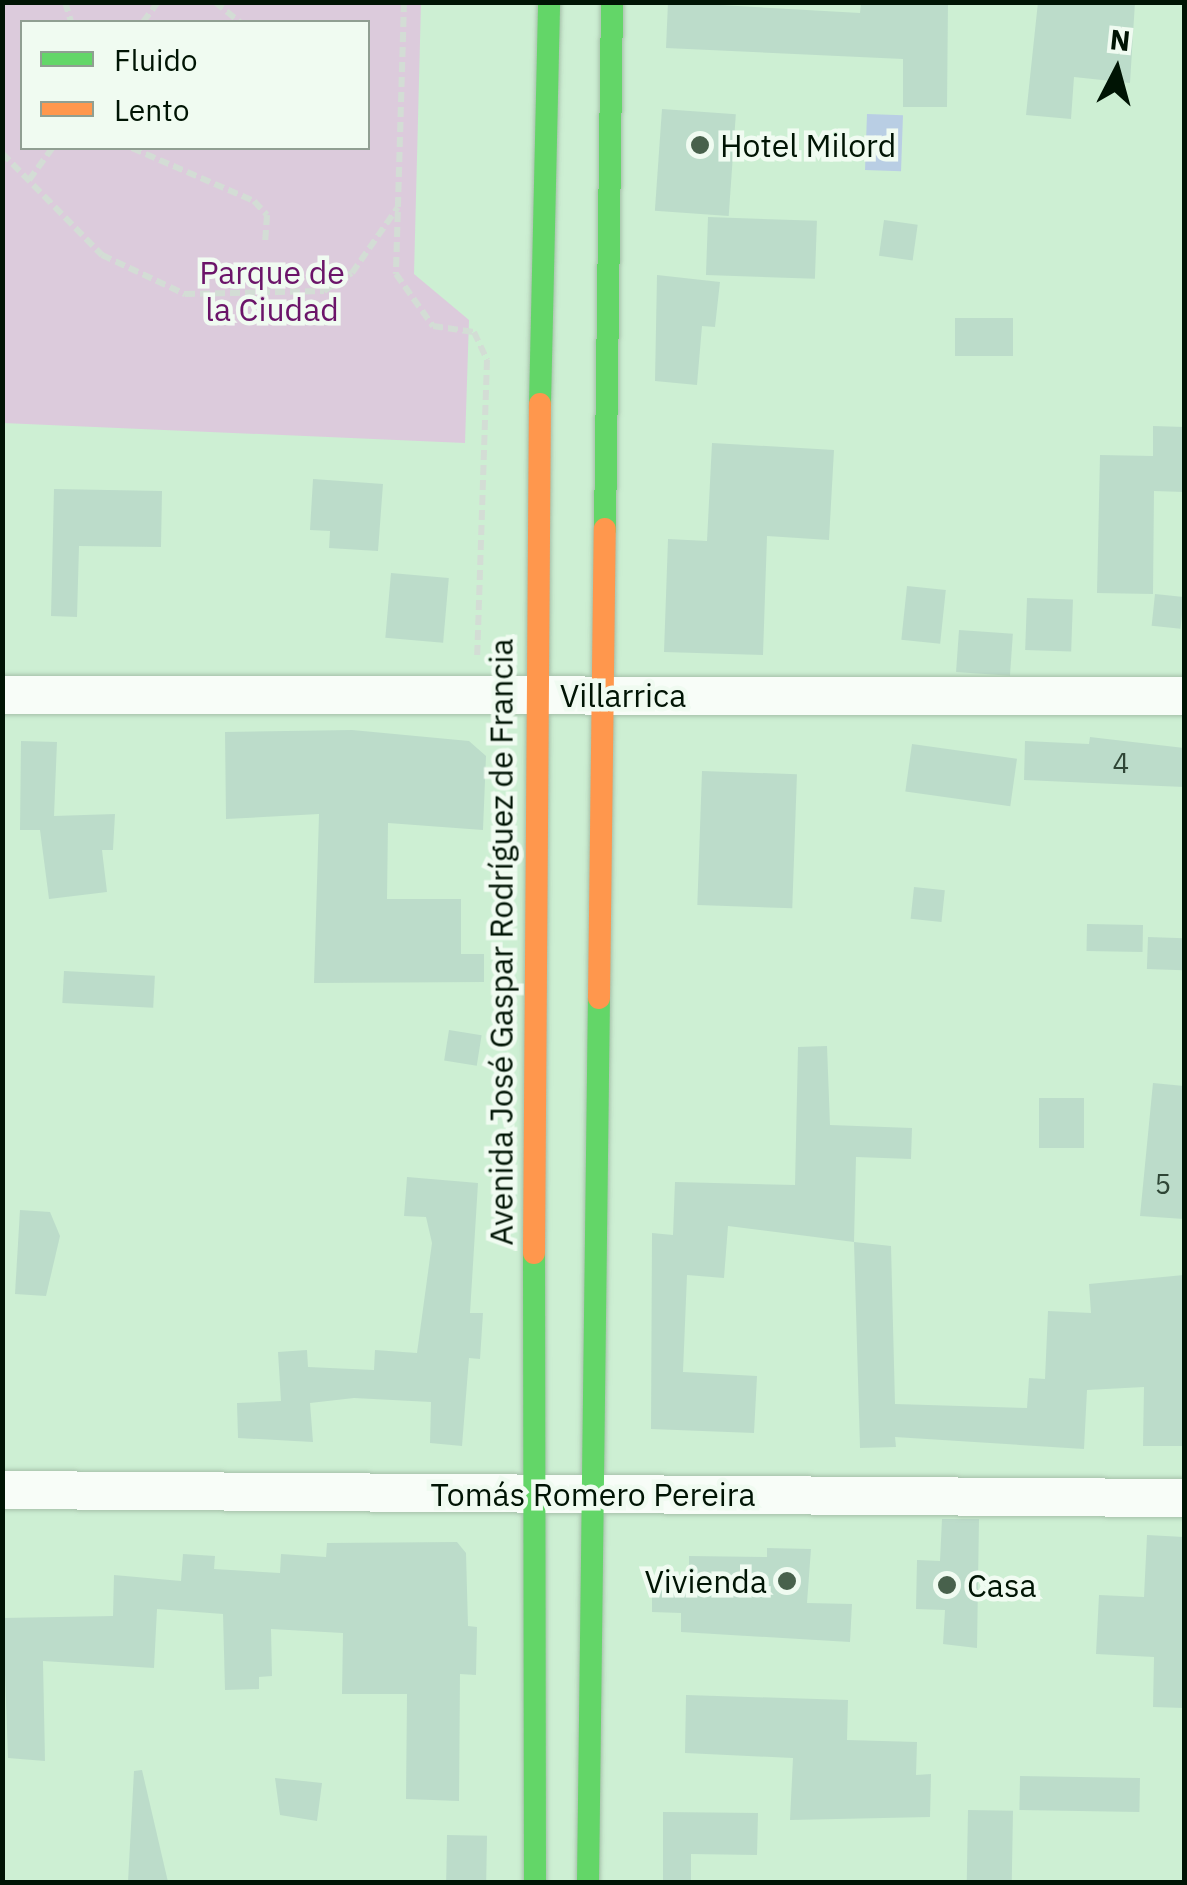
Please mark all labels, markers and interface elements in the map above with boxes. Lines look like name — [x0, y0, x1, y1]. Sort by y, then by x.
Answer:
legend — [20, 20, 370, 150]
north arrow — [1067, 20, 1167, 120]
text: N — [1108, 20, 1132, 59]
text: Fluido — [114, 40, 198, 79]
text: Lento — [114, 90, 189, 129]
place label: Hotel Milord — [720, 126, 896, 164]
marker: Hotel Milord — [689, 134, 711, 156]
park label: Parque de la Ciudad — [199, 254, 345, 329]
street label: Avenida José Gaspar Rodríguez de Francia — [482, 638, 520, 1246]
street label: Villarrica — [560, 676, 686, 714]
house number: 4 — [1113, 746, 1129, 780]
house number: 5 — [1155, 1167, 1171, 1201]
street label: Tomás Romero Pereira — [431, 1475, 755, 1513]
place label: Vivienda — [644, 1562, 767, 1600]
place label: Casa — [967, 1566, 1037, 1604]
marker: Vivienda — [776, 1570, 798, 1592]
marker: Casa — [936, 1574, 958, 1596]

